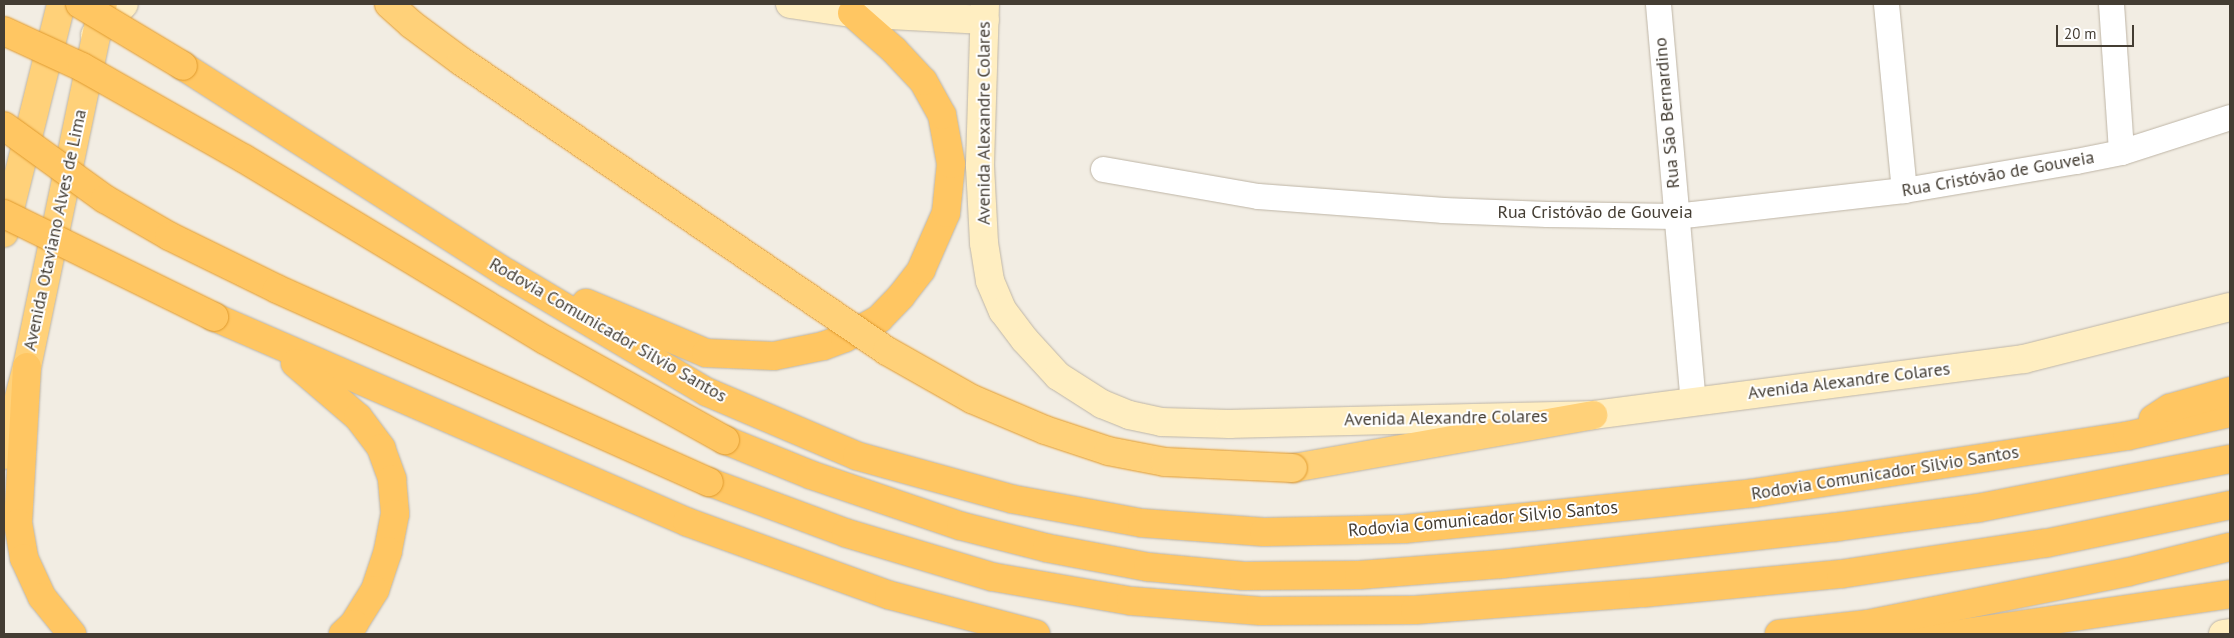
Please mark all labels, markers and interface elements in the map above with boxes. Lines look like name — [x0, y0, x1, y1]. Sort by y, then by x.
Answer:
scale bar — [2059, 15, 2136, 47]
street label: Avenida Alexandre Colares — [973, 21, 995, 225]
text: 20 m — [2064, 24, 2097, 43]
street label: Rua São Bernardino — [1650, 37, 1684, 189]
street label: Avenida Otaviano Alves de Lima — [19, 107, 91, 353]
street label: Rua Cristóvão de Gouveia — [1900, 146, 2096, 202]
street label: Rua Cristóvão de Gouveia — [1497, 201, 1693, 223]
street label: Rodovia Comunicador Silvio Santos — [485, 253, 731, 407]
street label: Avenida Alexandre Colares — [1746, 358, 1952, 404]
street label: Avenida Alexandre Colares — [1344, 405, 1548, 431]
street label: Rodovia Comunicador Silvio Santos — [1750, 441, 2020, 505]
street label: Rodovia Comunicador Silvio Santos — [1347, 496, 1619, 542]

